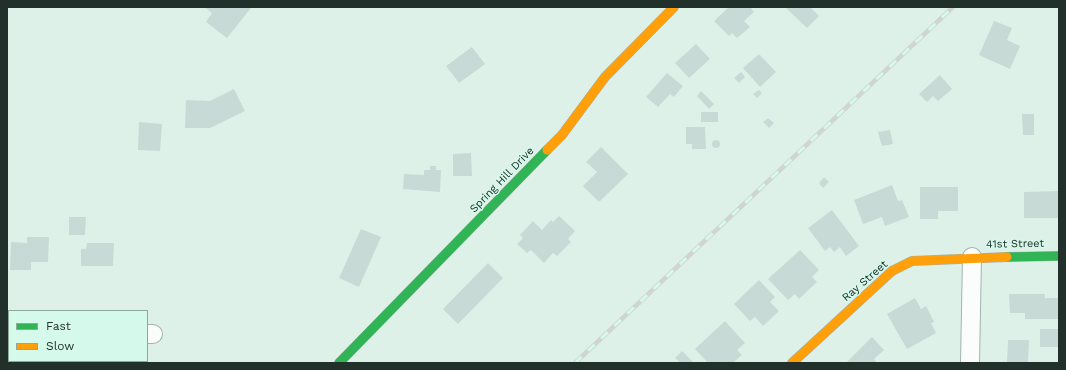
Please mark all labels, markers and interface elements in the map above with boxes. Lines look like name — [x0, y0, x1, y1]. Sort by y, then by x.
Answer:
street label: Spring Hill Drive — [467, 144, 537, 216]
street label: 41st Street — [986, 237, 1044, 251]
street label: Ray Street — [840, 258, 890, 304]
legend — [8, 310, 148, 362]
text: Fast — [46, 319, 71, 333]
text: Slow — [46, 339, 74, 353]

